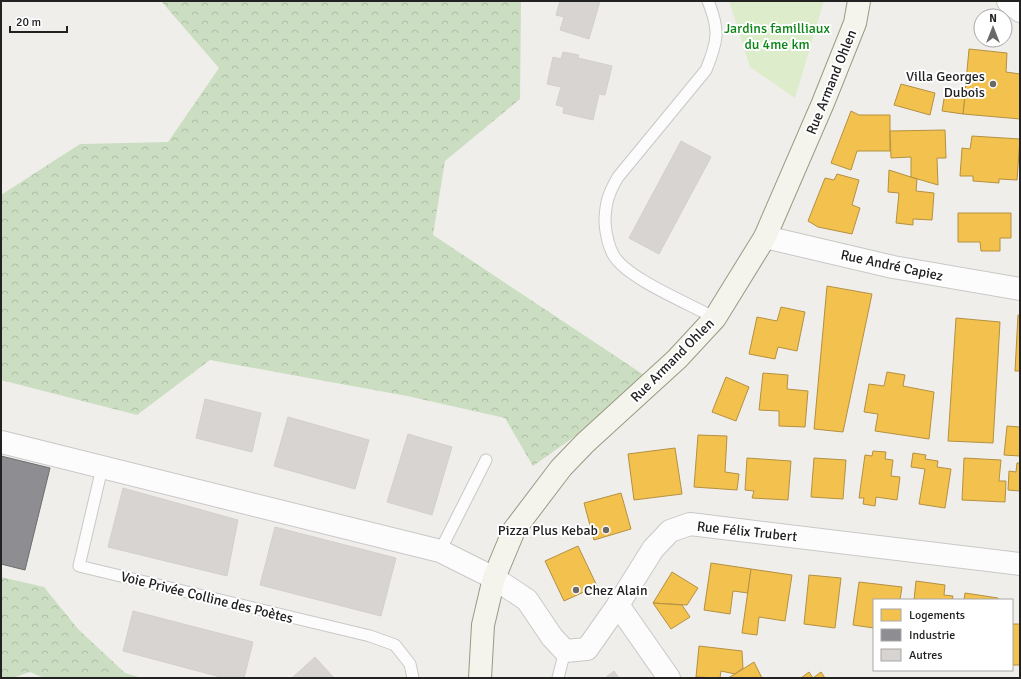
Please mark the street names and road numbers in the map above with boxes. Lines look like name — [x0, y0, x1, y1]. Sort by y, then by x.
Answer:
street label: Rue Armand Ohlen — [803, 27, 860, 137]
street label: Rue André Capiez — [839, 246, 945, 285]
street label: Rue Armand Ohlen — [627, 315, 718, 406]
street label: Rue Félix Trubert — [696, 518, 798, 545]
street label: Voie Privée Colline des Poètes — [119, 568, 295, 627]

